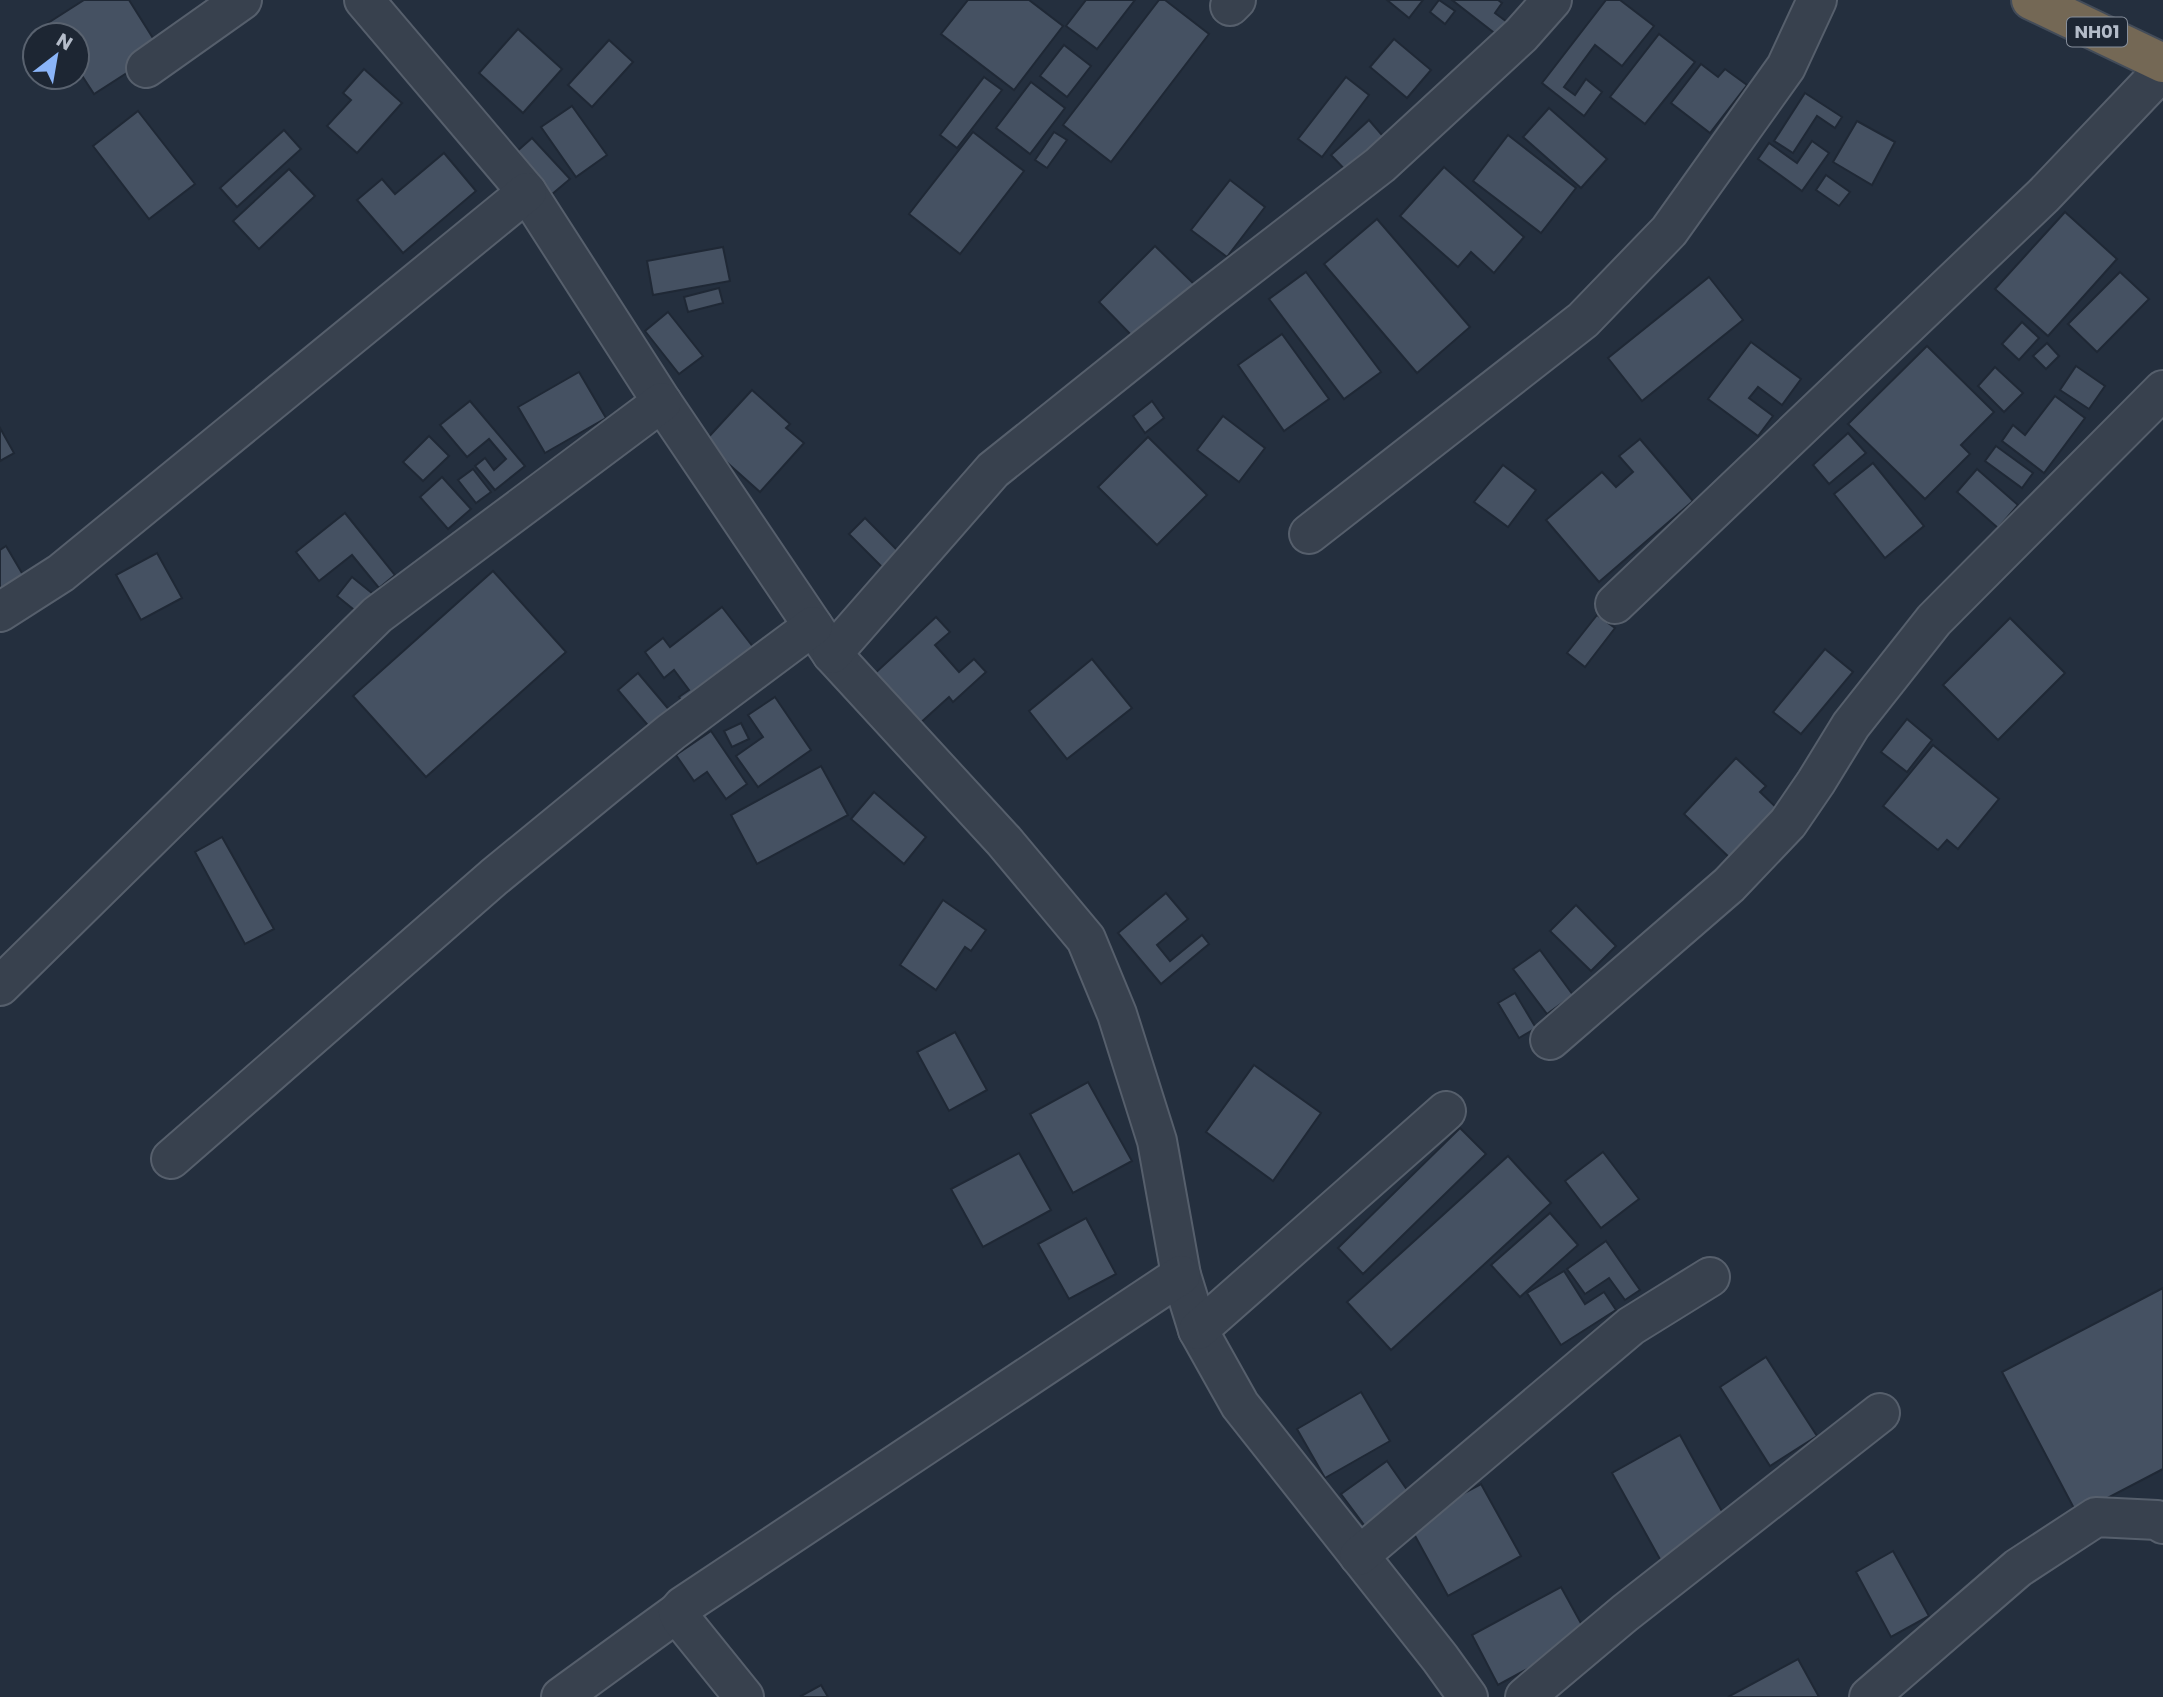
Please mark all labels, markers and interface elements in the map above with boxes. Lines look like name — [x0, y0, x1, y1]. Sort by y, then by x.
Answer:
road number: NH01 — [2067, 17, 2127, 46]
north arrow — [21, 21, 91, 91]
text: N — [51, 27, 78, 57]

